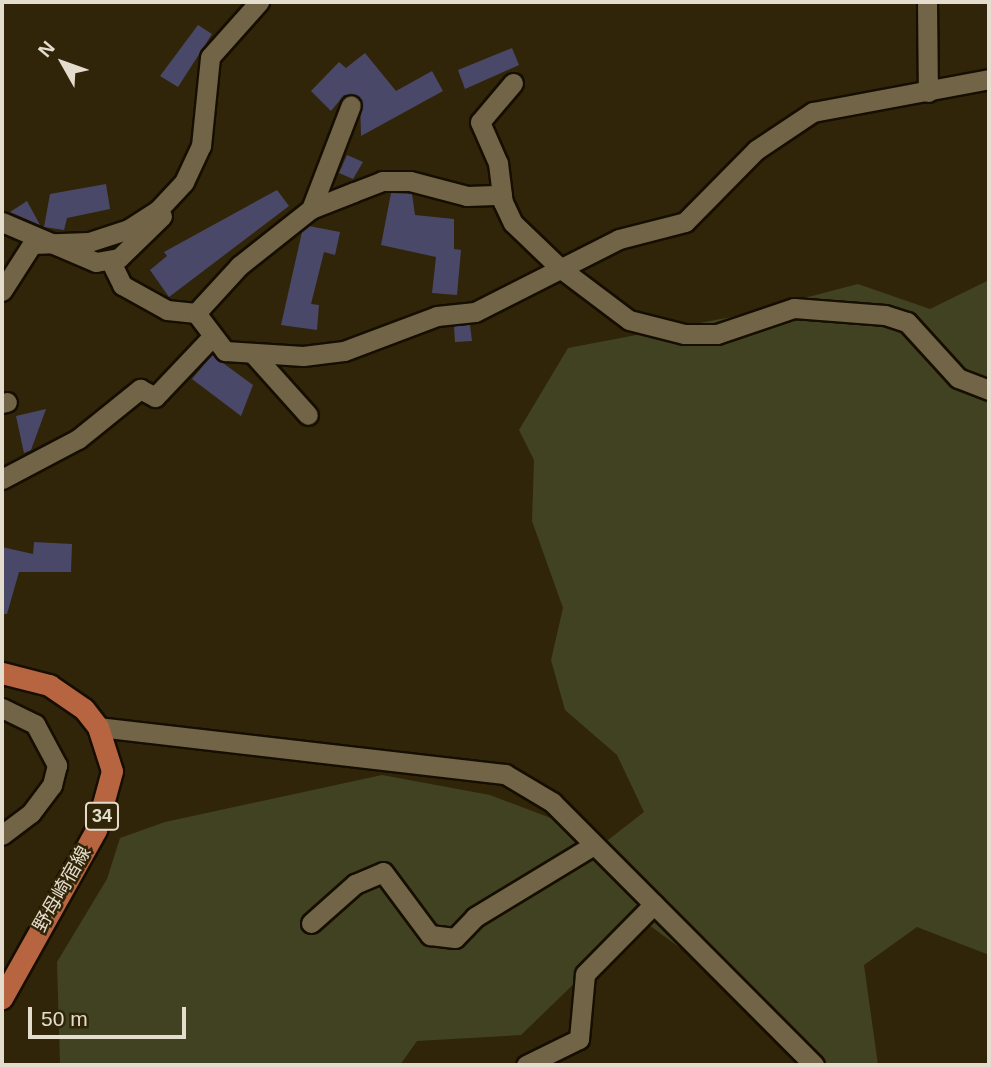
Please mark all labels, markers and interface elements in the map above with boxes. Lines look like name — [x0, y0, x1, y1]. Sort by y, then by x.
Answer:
north arrow — [28, 28, 98, 98]
text: N — [34, 37, 59, 61]
road number: 34 — [84, 802, 119, 830]
street label: 野母崎宿線 — [28, 842, 96, 936]
scale bar — [32, 993, 189, 1038]
text: 50 m — [41, 1007, 88, 1030]

